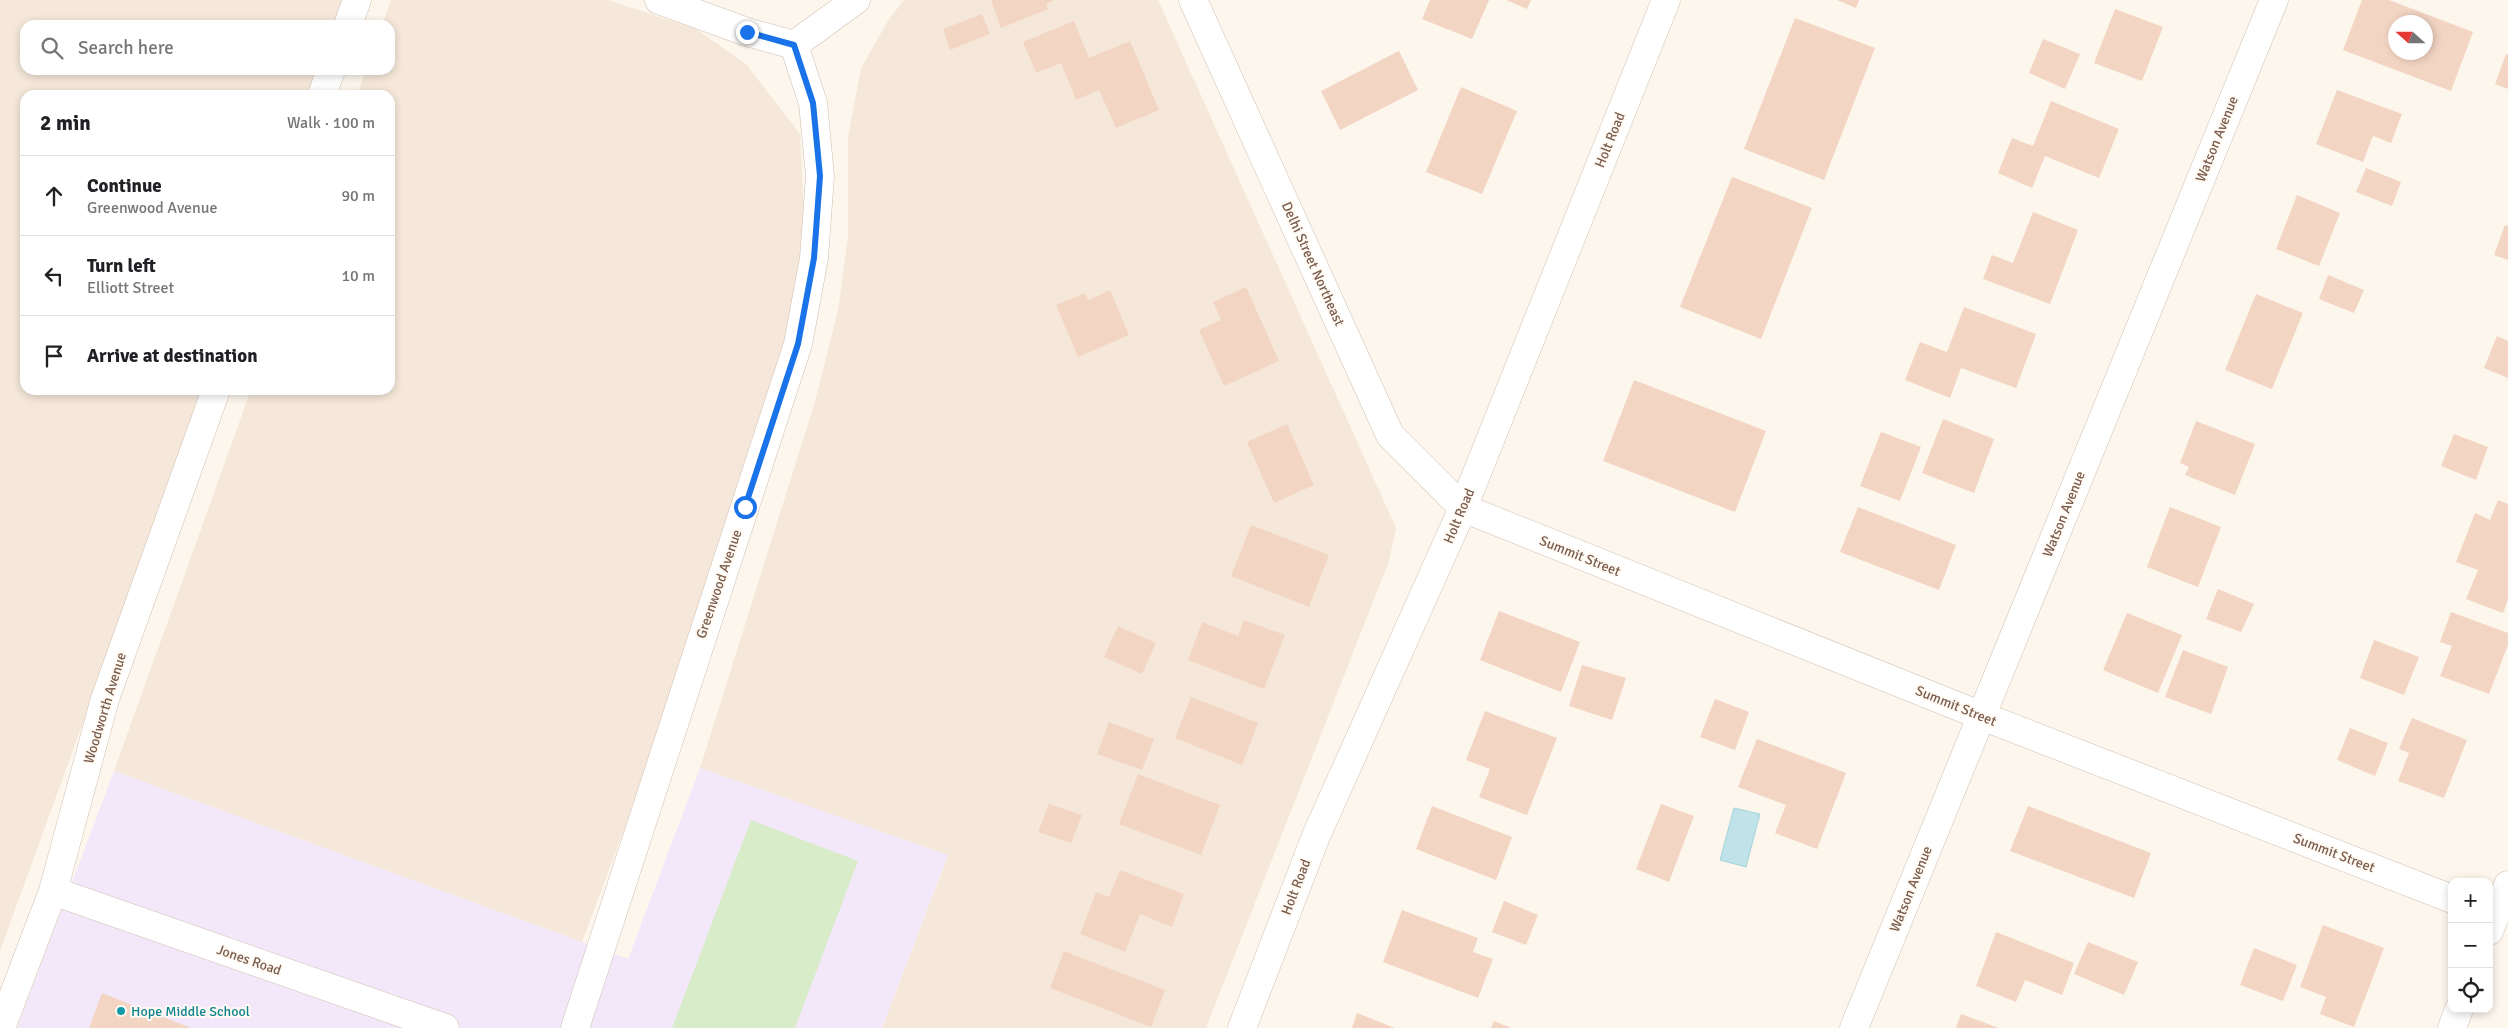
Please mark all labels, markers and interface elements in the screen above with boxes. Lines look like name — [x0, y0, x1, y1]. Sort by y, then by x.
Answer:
north arrow — [2388, 15, 2433, 60]
search box — [20, 20, 395, 75]
route end — [736, 21, 759, 44]
icon: search — [38, 34, 66, 62]
text: Search here — [78, 36, 174, 60]
street label: Watson Avenue — [2192, 94, 2242, 184]
text: 2 min — [40, 110, 91, 136]
street label: Holt Road — [1591, 110, 1629, 170]
text: Walk · 100 m — [287, 113, 375, 133]
text: Continue — [87, 174, 162, 198]
icon: ahead — [40, 182, 68, 210]
text: 90 m — [341, 186, 375, 206]
text: Greenwood Avenue — [87, 198, 217, 218]
street label: Delhi Street Northeast — [1278, 199, 1348, 329]
text: Turn left — [87, 254, 156, 278]
icon: left — [40, 262, 68, 290]
text: 10 m — [341, 266, 375, 286]
text: Elliott Street — [87, 278, 174, 298]
icon: arrive — [40, 342, 68, 370]
text: Arrive at destination — [87, 344, 258, 368]
street label: Watson Avenue — [2039, 469, 2089, 559]
street label: Holt Road — [1440, 486, 1478, 546]
route start — [734, 496, 757, 519]
street label: Greenwood Avenue — [692, 527, 746, 641]
street label: Summit Street — [1537, 532, 1623, 580]
street label: Woodworth Avenue — [80, 650, 130, 766]
street label: Summit Street — [1913, 682, 1999, 730]
street label: Summit Street — [2291, 830, 2377, 876]
street label: Watson Avenue — [1886, 844, 1936, 934]
street label: Holt Road — [1278, 857, 1314, 917]
map controls — [2448, 878, 2493, 1013]
button: + — [2448, 878, 2493, 923]
button: − — [2448, 923, 2493, 968]
street label: Jones Road — [214, 941, 284, 979]
button: locate — [2448, 968, 2493, 1013]
place label: Hope Middle School — [131, 1003, 250, 1020]
marker: Hope Middle School — [115, 1005, 127, 1017]

